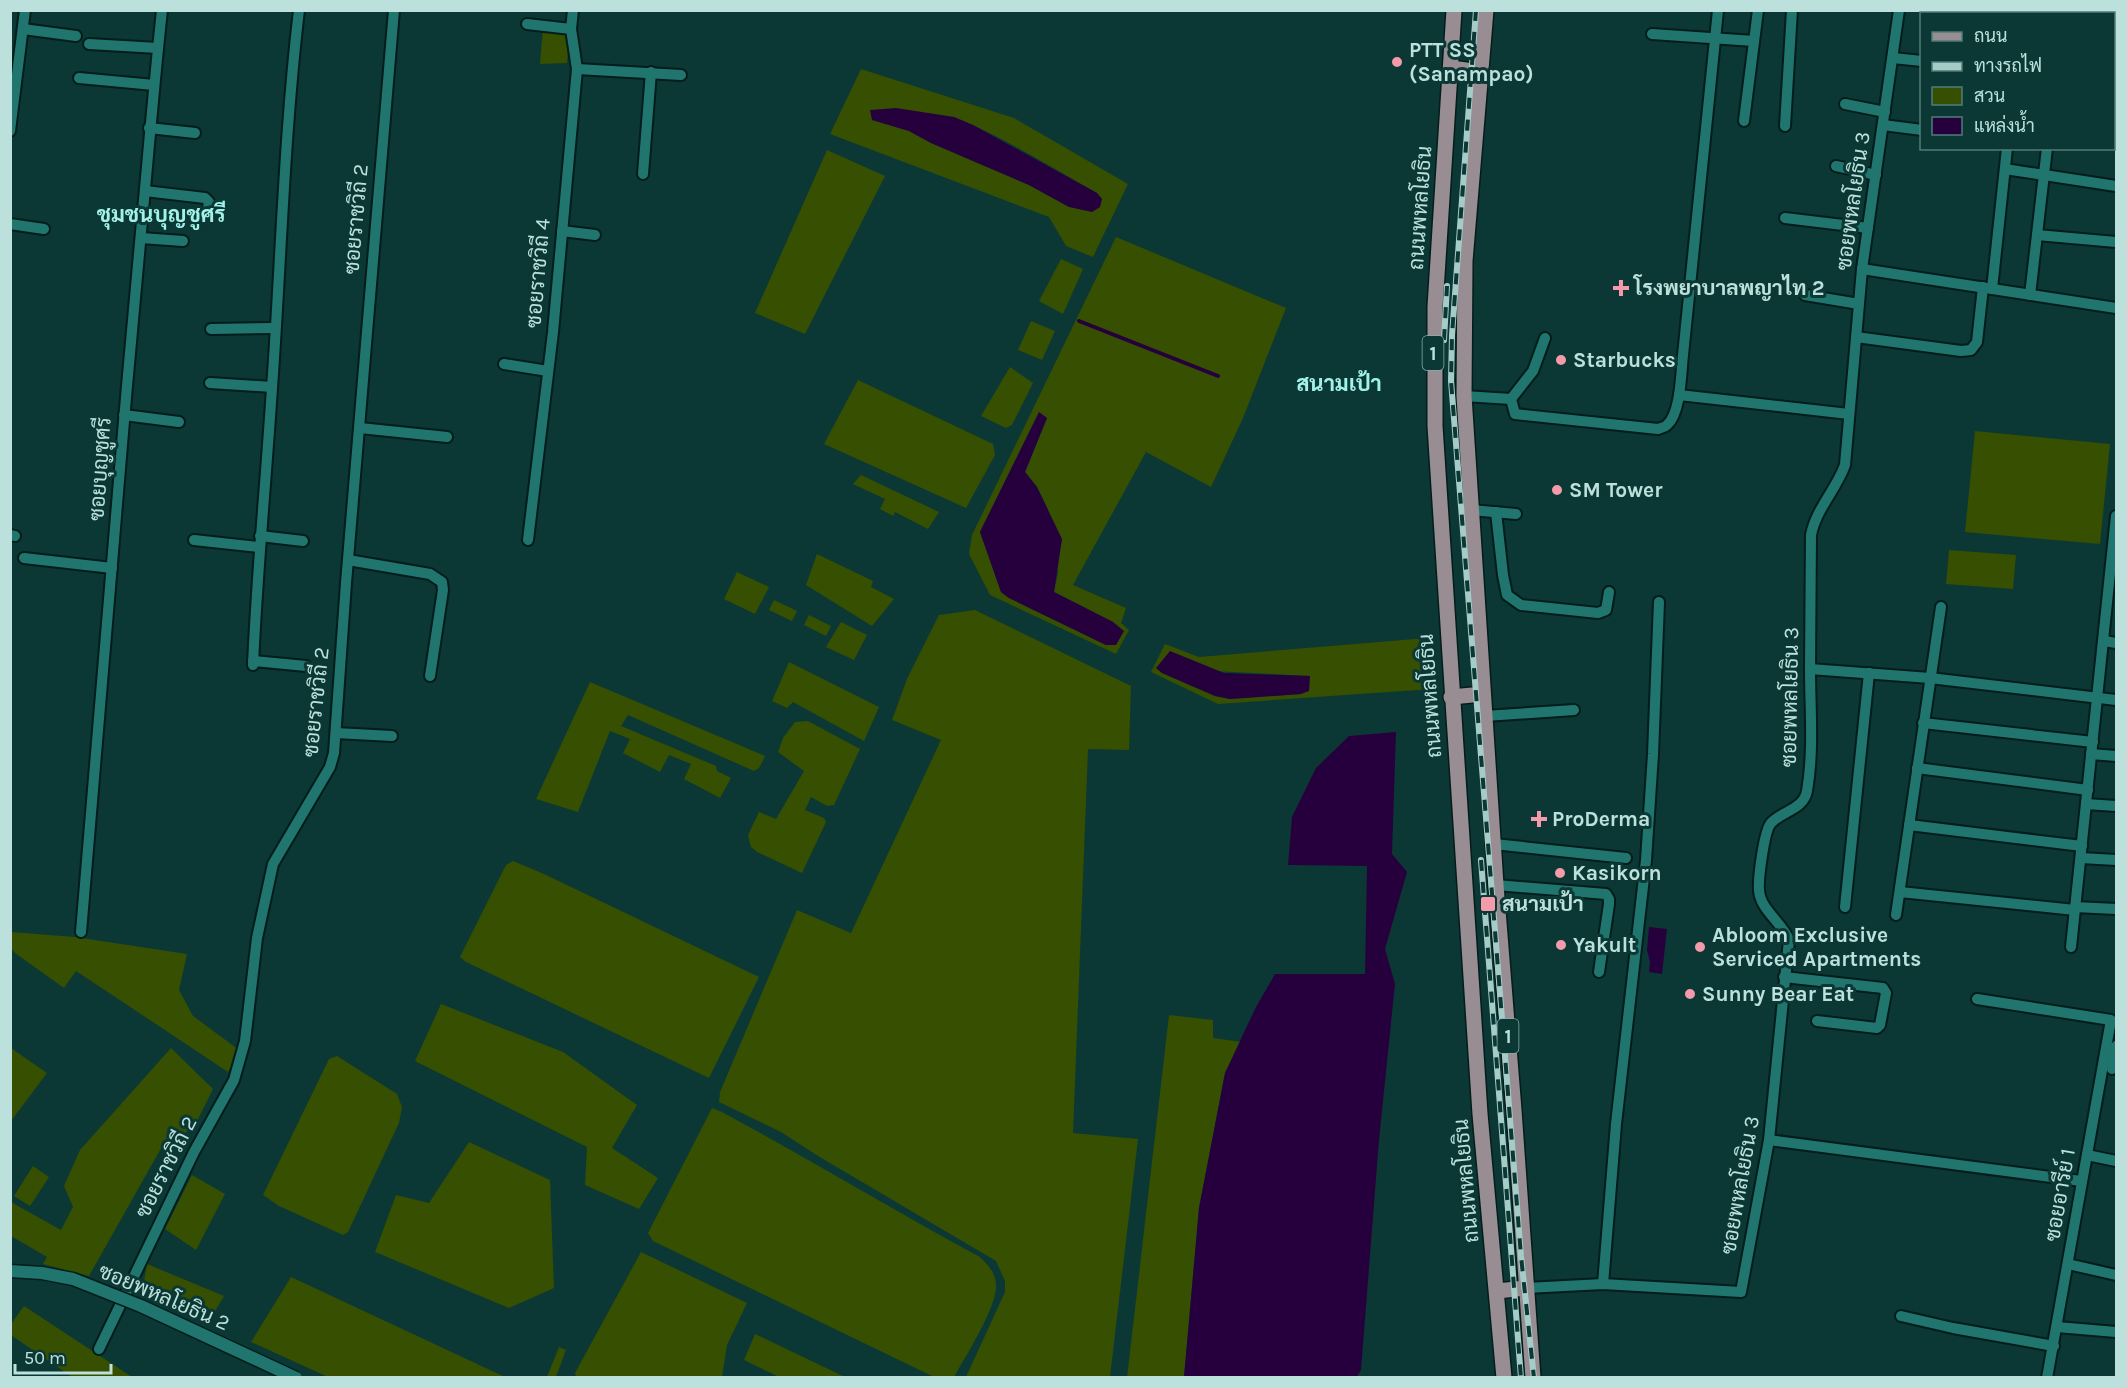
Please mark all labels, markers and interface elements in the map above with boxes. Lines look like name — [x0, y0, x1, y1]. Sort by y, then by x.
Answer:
legend — [1920, 12, 2115, 150]
text: ถนน — [1974, 25, 2007, 47]
place label: PTT SS (Sanampao) — [1409, 38, 1534, 86]
text: ทางรถไฟ — [1974, 53, 2042, 77]
marker: PTT SS (Sanampao) — [1390, 55, 1404, 69]
text: สวน — [1974, 85, 2005, 107]
text: แหล่งน้ำ — [1974, 110, 2035, 137]
street label: ซอยพหลโยธิน 3 — [1830, 130, 1875, 272]
street label: ถนนพหลโยธิน — [1403, 145, 1436, 271]
street label: ซอยราชวิถี 2 — [338, 163, 373, 275]
district label: ชุมชนบุญชูศรี — [97, 200, 225, 230]
street label: ซอยราชวิถี 4 — [520, 217, 555, 329]
place label: โรงพยาบาลพญาไท 2 — [1632, 274, 1824, 301]
marker: โรงพยาบาลพญาไท 2 — [1612, 279, 1630, 297]
road number: 1 — [1422, 336, 1444, 370]
place label: Starbucks — [1573, 348, 1676, 372]
marker: Starbucks — [1554, 353, 1568, 367]
district label: สนามเป้า — [1296, 370, 1382, 397]
street label: ซอยบุญชูศรี — [83, 416, 119, 522]
place label: SM Tower — [1569, 478, 1663, 502]
marker: SM Tower — [1550, 483, 1564, 497]
street label: ซอยพหลโยธิน 3 — [1776, 627, 1803, 767]
street label: ถนนพหลโยธิน — [1413, 633, 1446, 759]
street label: ซอยราชวิถี 2 — [297, 646, 334, 758]
place label: ProDerma — [1552, 807, 1650, 831]
marker: ProDerma — [1530, 810, 1548, 828]
place label: Kasikorn — [1572, 861, 1662, 885]
marker: Kasikorn — [1553, 866, 1567, 880]
place label: สนามเป้า — [1502, 890, 1584, 916]
marker: สนามเป้า — [1479, 895, 1497, 913]
place label: Abloom Exclusive Serviced Apartments — [1712, 923, 1921, 971]
place label: Yakult — [1573, 933, 1636, 957]
marker: Yakult — [1554, 938, 1568, 952]
marker: Abloom Exclusive Serviced Apartments — [1693, 940, 1707, 954]
place label: Sunny Bear Eat — [1702, 982, 1854, 1006]
marker: Sunny Bear Eat — [1683, 987, 1697, 1001]
road number: 1 — [1498, 1019, 1518, 1053]
street label: ซอยราชวิถี 2 — [129, 1112, 202, 1222]
street label: ซอยพหลโยธิน 3 — [1715, 1114, 1764, 1256]
street label: ถนนพหลโยธิน — [1448, 1118, 1483, 1244]
street label: ซอยอารีย์ 1 — [2038, 1146, 2080, 1243]
street label: ซอยพหลโยธิน 2 — [95, 1258, 233, 1335]
scale bar — [15, 1337, 111, 1375]
text: 50 m — [24, 1347, 66, 1369]

